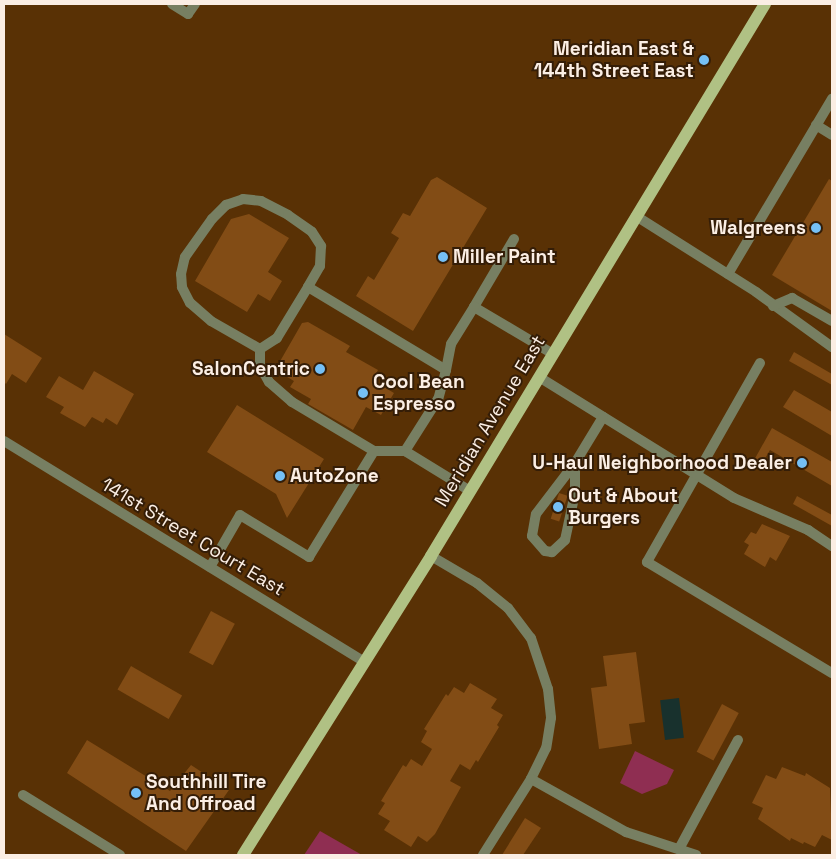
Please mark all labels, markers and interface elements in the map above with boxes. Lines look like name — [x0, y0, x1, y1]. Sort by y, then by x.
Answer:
place label: Meridian East & 144th Street East — [534, 38, 694, 82]
marker: Meridian East & 144th Street East — [698, 54, 710, 66]
place label: Walgreens — [710, 217, 806, 239]
marker: Walgreens — [810, 222, 822, 234]
place label: Miller Paint — [453, 246, 556, 268]
marker: Miller Paint — [437, 251, 449, 263]
street label: Meridian Avenue East — [430, 331, 550, 511]
place label: SalonCentric — [192, 358, 310, 380]
marker: SalonCentric — [314, 363, 326, 375]
place label: Cool Bean Espresso — [373, 371, 465, 415]
marker: Cool Bean Espresso — [357, 387, 369, 399]
place label: U-Haul Neighborhood Dealer — [532, 452, 792, 474]
marker: U-Haul Neighborhood Dealer — [796, 457, 808, 469]
place label: AutoZone — [290, 465, 379, 487]
marker: AutoZone — [274, 470, 286, 482]
street label: 141st Street Court East — [97, 473, 289, 601]
place label: Out & About Burgers — [568, 485, 678, 529]
marker: Out & About Burgers — [552, 501, 564, 513]
place label: Southhill Tire And Offroad — [146, 771, 267, 815]
marker: Southhill Tire And Offroad — [130, 787, 142, 799]

